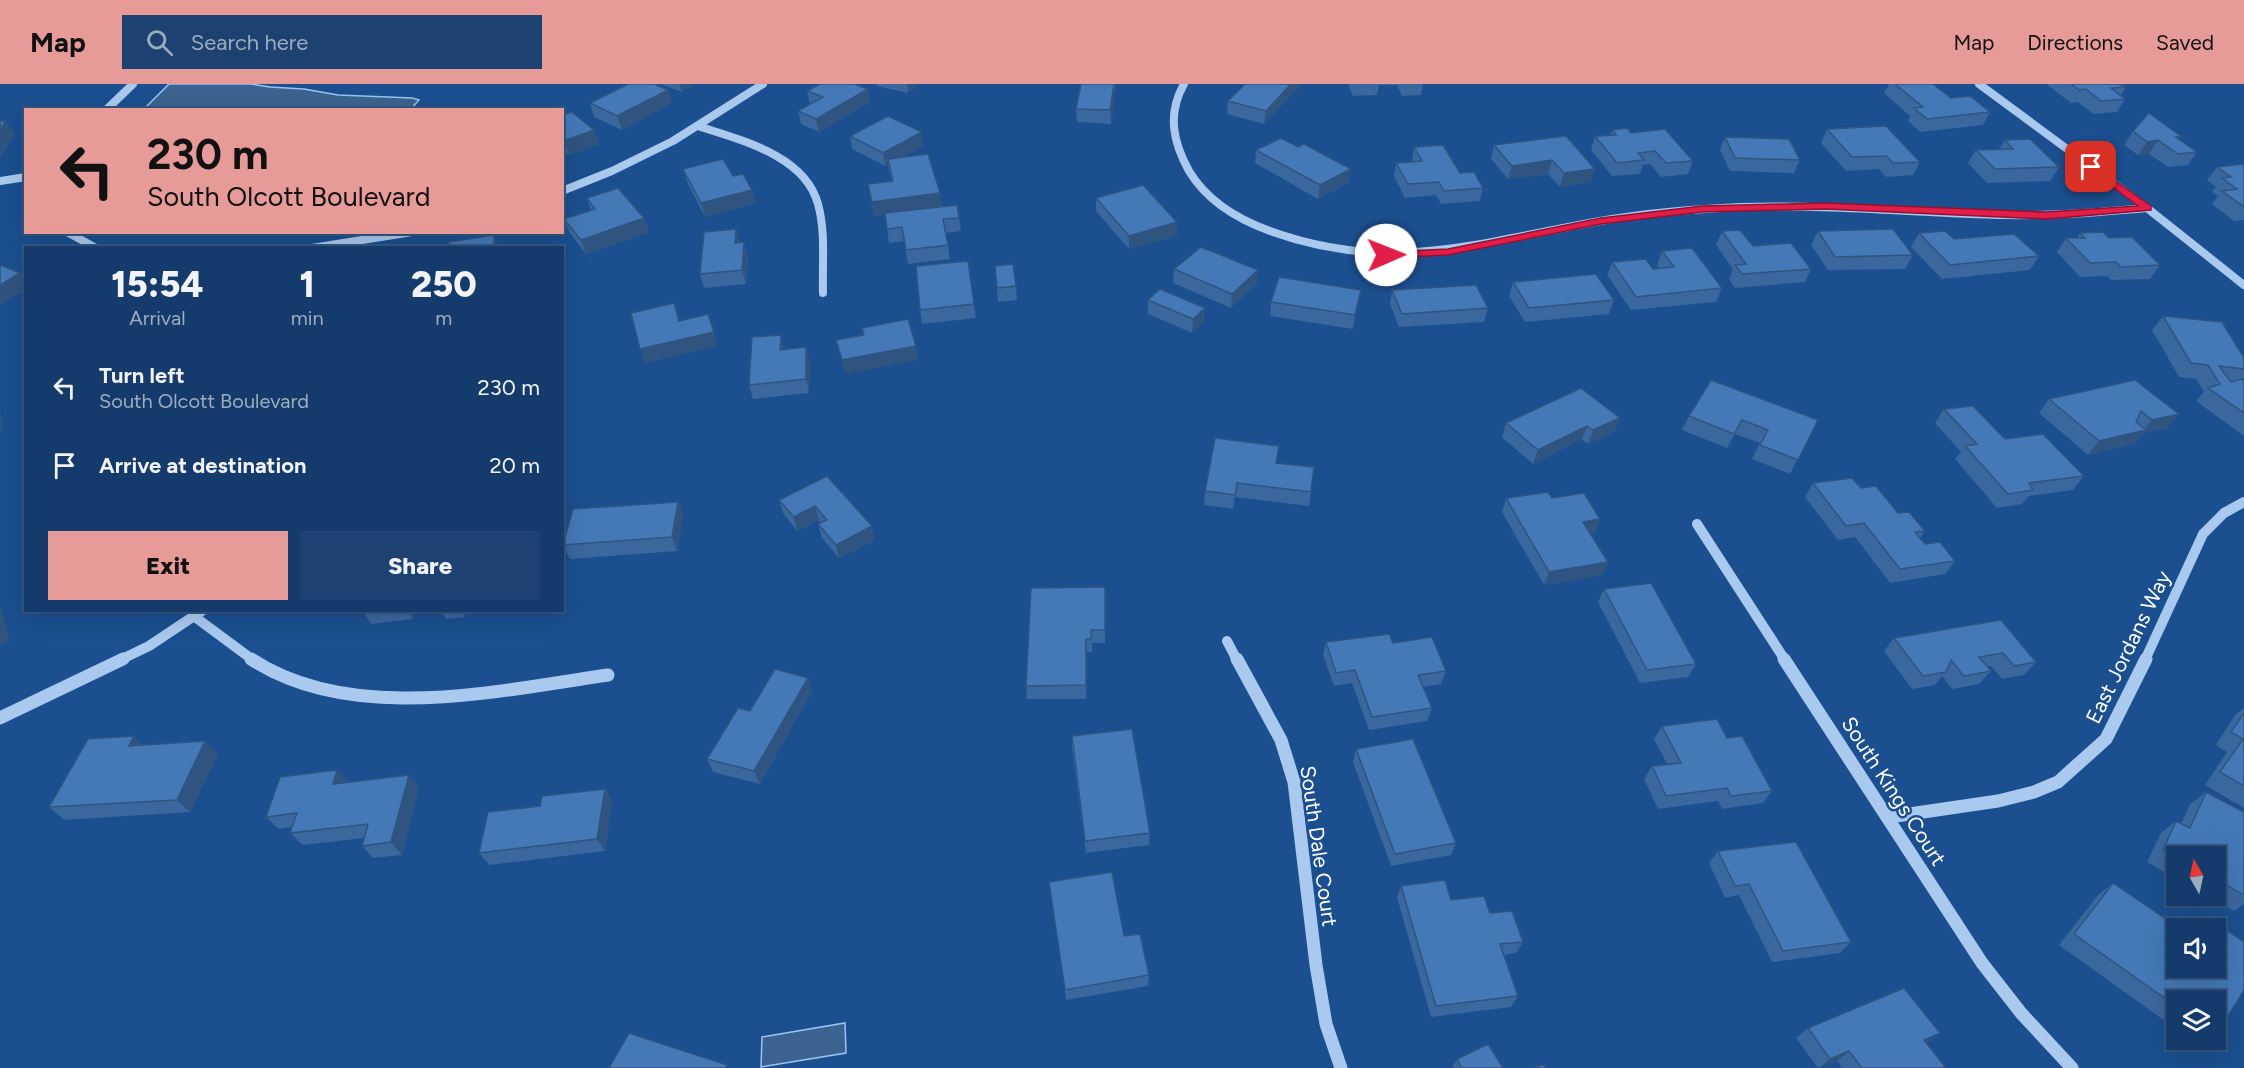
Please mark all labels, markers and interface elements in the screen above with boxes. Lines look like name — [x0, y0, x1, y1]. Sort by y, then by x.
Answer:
search box — [122, 15, 542, 69]
text: Map — [30, 25, 86, 59]
icon: search — [143, 26, 176, 59]
text: Search here — [191, 29, 308, 56]
text: Map — [1953, 30, 1994, 55]
text: Directions — [2027, 30, 2123, 55]
text: Saved — [2156, 30, 2214, 55]
text: 230 m — [147, 129, 269, 180]
icon: left — [48, 132, 126, 210]
pin — [2065, 141, 2116, 192]
icon: arrive — [2074, 150, 2107, 183]
text: South Olcott Boulevard — [147, 180, 430, 213]
position arrow — [1354, 223, 1418, 287]
text: 15:54 — [111, 263, 203, 306]
text: 1 — [300, 263, 315, 306]
text: 250 — [411, 263, 477, 306]
text: Arrival — [129, 306, 186, 330]
text: min — [291, 306, 324, 330]
text: m — [435, 306, 452, 330]
text: Turn left — [99, 362, 185, 389]
icon: left — [48, 371, 81, 404]
text: 230 m — [477, 374, 540, 401]
text: South Olcott Boulevard — [99, 389, 309, 413]
icon: arrive — [48, 449, 81, 482]
text: Arrive at destination — [99, 452, 307, 479]
text: 20 m — [489, 452, 540, 479]
button: Exit — [48, 531, 288, 600]
button: Share — [300, 531, 540, 600]
street label: East Jordans Way — [2080, 567, 2176, 727]
street label: South Kings Court — [1837, 712, 1951, 870]
street label: South Dale Court — [1295, 764, 1343, 928]
north arrow — [2166, 846, 2226, 906]
map controls — [2166, 846, 2226, 1050]
button: sound — [2166, 918, 2226, 978]
button: layers — [2166, 990, 2226, 1050]

